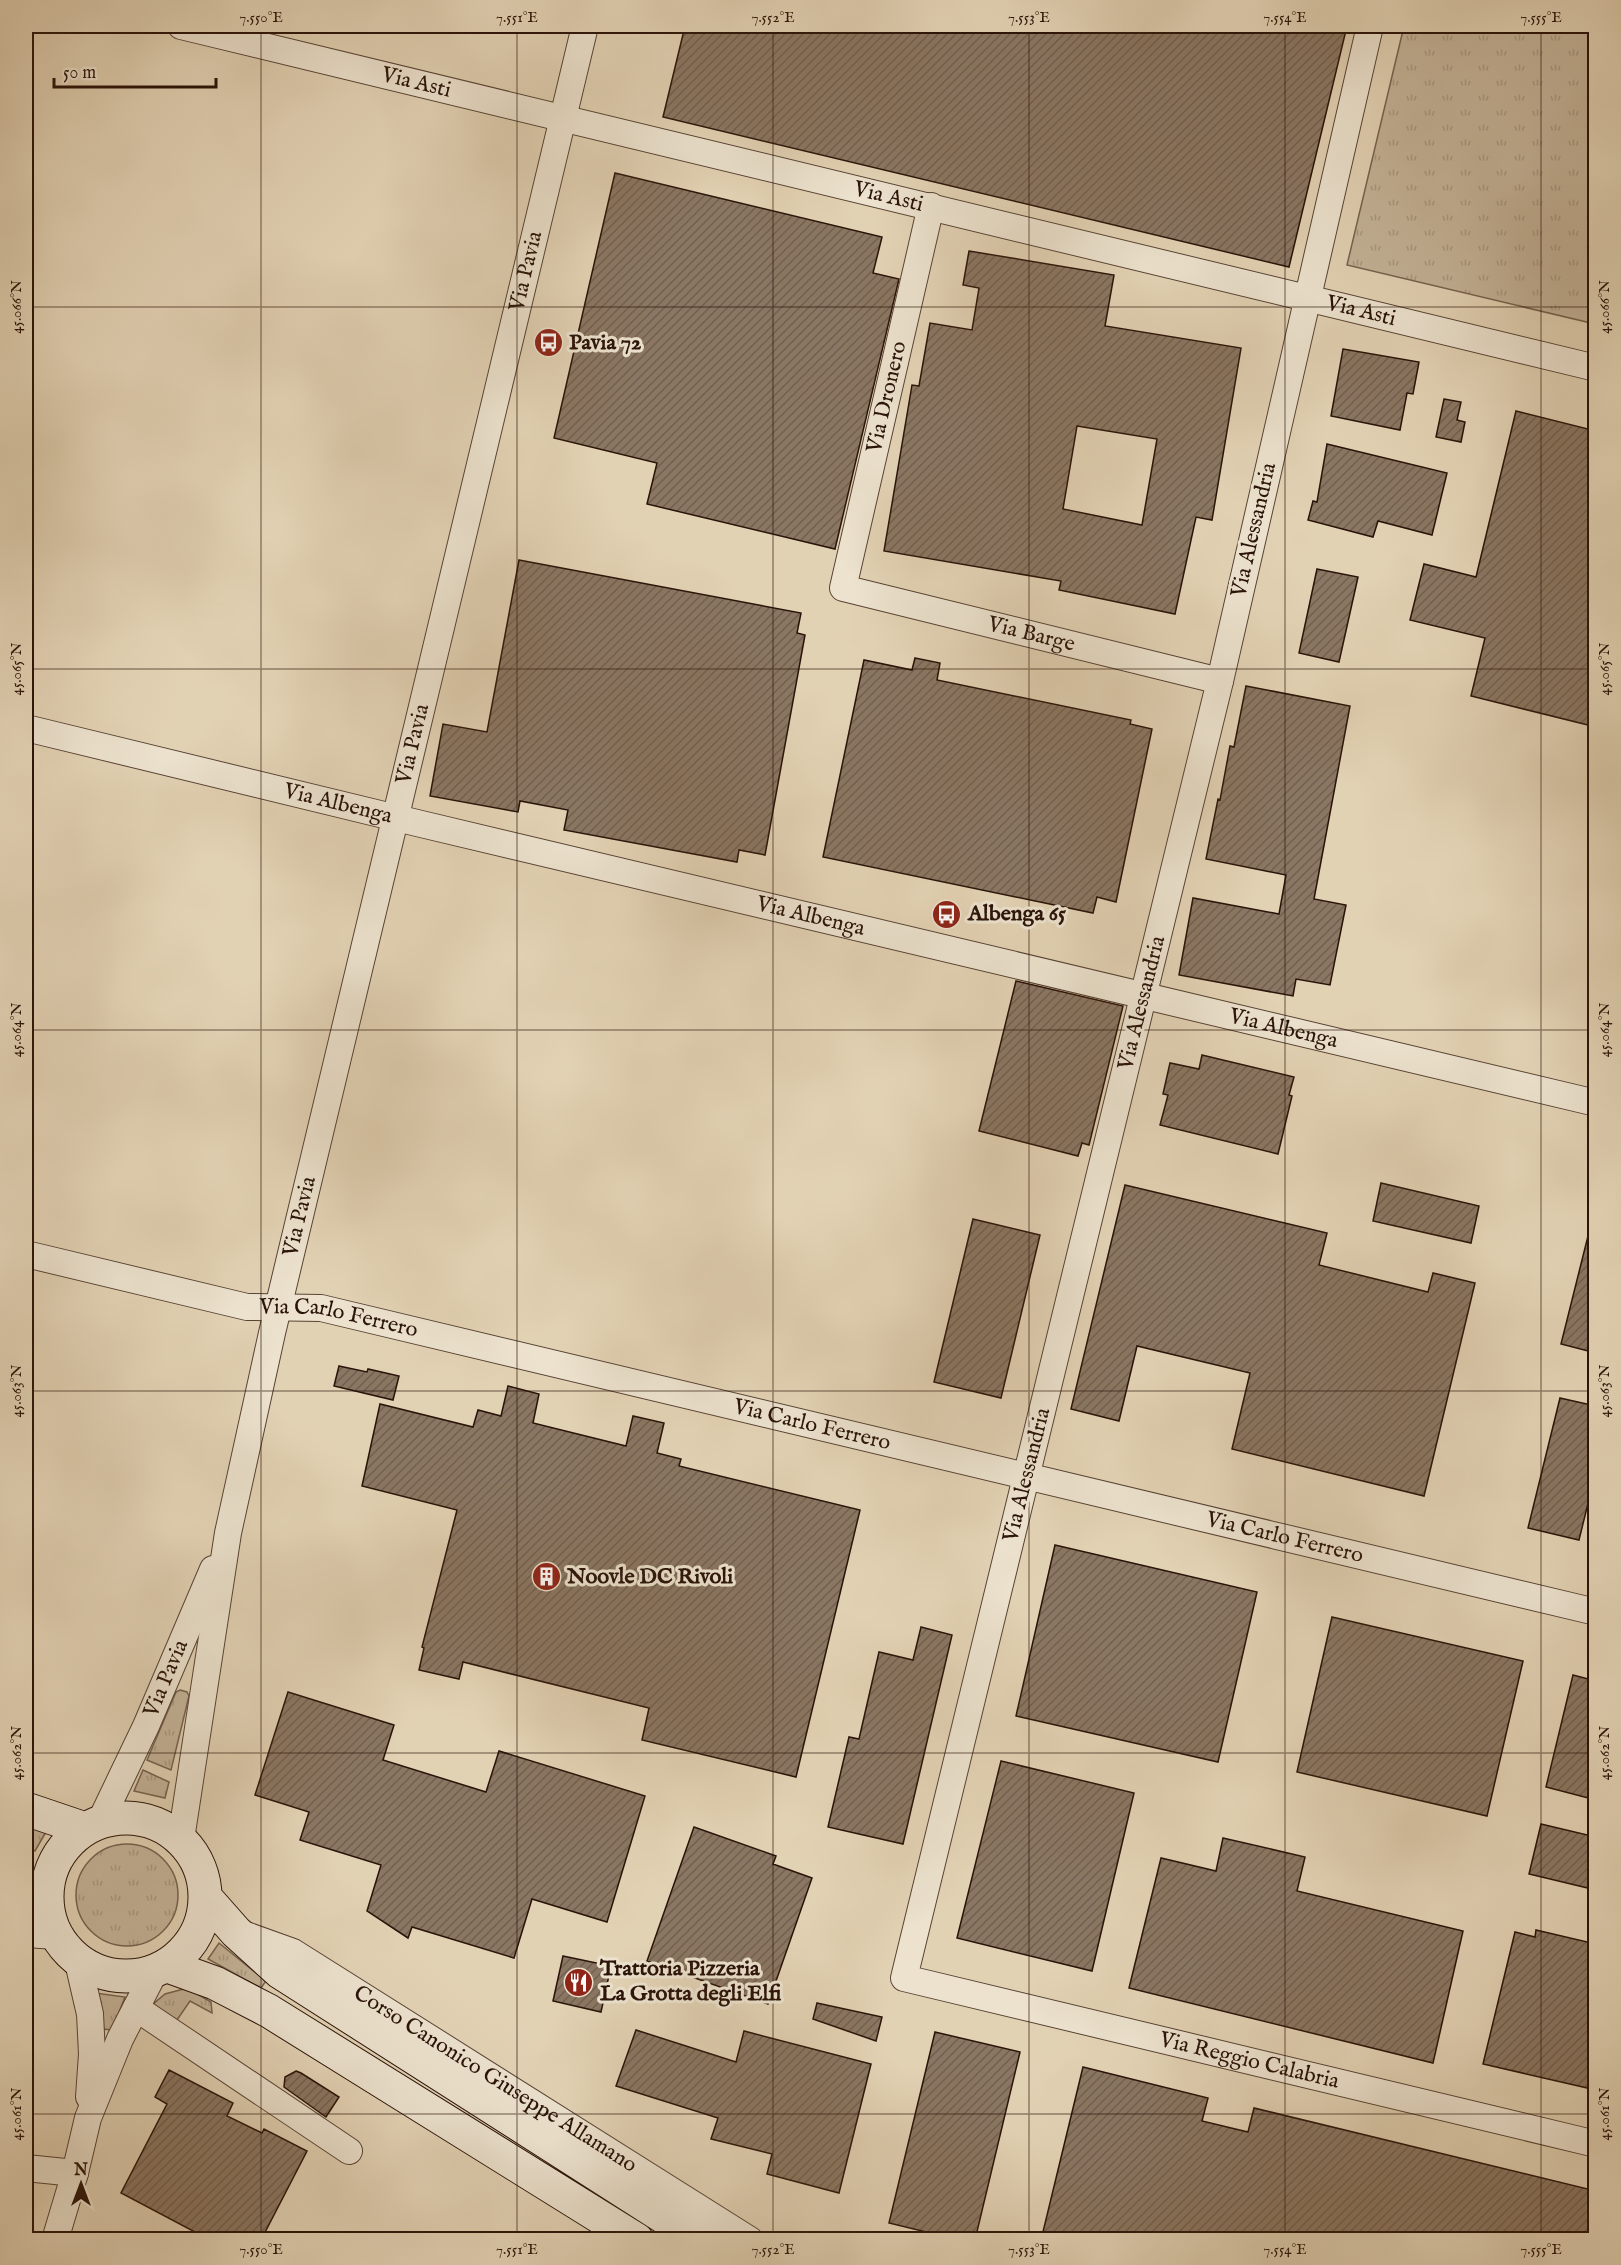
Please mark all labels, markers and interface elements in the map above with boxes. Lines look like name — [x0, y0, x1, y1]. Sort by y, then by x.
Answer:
text: 7.550°E — [239, 8, 283, 27]
text: 7.551°E — [496, 8, 538, 27]
text: 7.552°E — [751, 8, 795, 27]
text: 7.553°E — [1008, 8, 1050, 27]
text: 7.554°E — [1263, 8, 1307, 27]
text: 7.555°E — [1520, 8, 1562, 27]
scale bar — [54, 51, 216, 89]
street label: Via Asti — [378, 61, 454, 105]
text: 50 m — [63, 62, 96, 85]
street label: Via Asti — [850, 175, 926, 219]
street label: Via Pavia — [503, 228, 549, 315]
text: 45.066°N — [7, 280, 26, 334]
text: 45.066°N — [1595, 280, 1614, 334]
street label: Via Asti — [1322, 289, 1399, 333]
bus stop icon: Pavia 72 — [532, 327, 564, 359]
place label: Pavia 72 — [569, 329, 641, 357]
street label: Via Dronero — [860, 338, 913, 457]
street label: Via Alessandria — [1225, 459, 1283, 601]
street label: Via Barge — [984, 610, 1078, 659]
text: 45.065°N — [7, 643, 26, 695]
text: 45.065°N — [1595, 643, 1614, 695]
street label: Via Pavia — [390, 701, 436, 788]
street label: Via Albenga — [280, 777, 395, 831]
street label: Via Albenga — [753, 890, 868, 943]
bus stop icon: Albenga 65 — [931, 898, 963, 930]
place label: Albenga 65 — [967, 900, 1066, 928]
street label: Via Alessandria — [1112, 933, 1172, 1074]
street label: Via Albenga — [1226, 1002, 1341, 1055]
text: 45.064°N — [7, 1003, 26, 1057]
text: 45.064°N — [1595, 1003, 1614, 1057]
street label: Via Pavia — [277, 1173, 323, 1261]
street label: Via Carlo Ferrero — [258, 1293, 421, 1345]
text: 45.063°N — [7, 1364, 26, 1417]
text: 45.063°N — [1595, 1364, 1614, 1417]
street label: Via Carlo Ferrero — [730, 1393, 893, 1457]
street label: Via Alessandria — [997, 1405, 1057, 1546]
street label: Via Carlo Ferrero — [1202, 1505, 1366, 1570]
building icon: Noovle DC Rivoli — [530, 1561, 562, 1593]
place label: Noovle DC Rivoli — [566, 1563, 733, 1591]
street label: Via Pavia — [137, 1635, 195, 1723]
text: 45.062°N — [7, 1726, 26, 1780]
text: 45.062°N — [1595, 1726, 1614, 1780]
place label: Trattoria Pizzeria La Grotta degli Elfi — [599, 1955, 782, 2008]
restaurant icon: Trattoria Pizzeria La Grotta degli Elfi — [563, 1966, 595, 1998]
street label: Corso Canonico Giuseppe Allamano — [348, 1979, 642, 2179]
street label: Via Reggio Calabria — [1156, 2026, 1342, 2096]
text: 45.061°N — [7, 2088, 26, 2140]
text: 45.061°N — [1595, 2088, 1614, 2140]
north arrow — [51, 2154, 111, 2214]
text: N — [73, 2161, 88, 2181]
text: 7.550°E — [239, 2240, 283, 2259]
text: 7.551°E — [496, 2240, 538, 2259]
text: 7.552°E — [751, 2240, 795, 2259]
text: 7.553°E — [1008, 2240, 1050, 2259]
text: 7.554°E — [1263, 2240, 1307, 2259]
text: 7.555°E — [1520, 2240, 1562, 2259]

